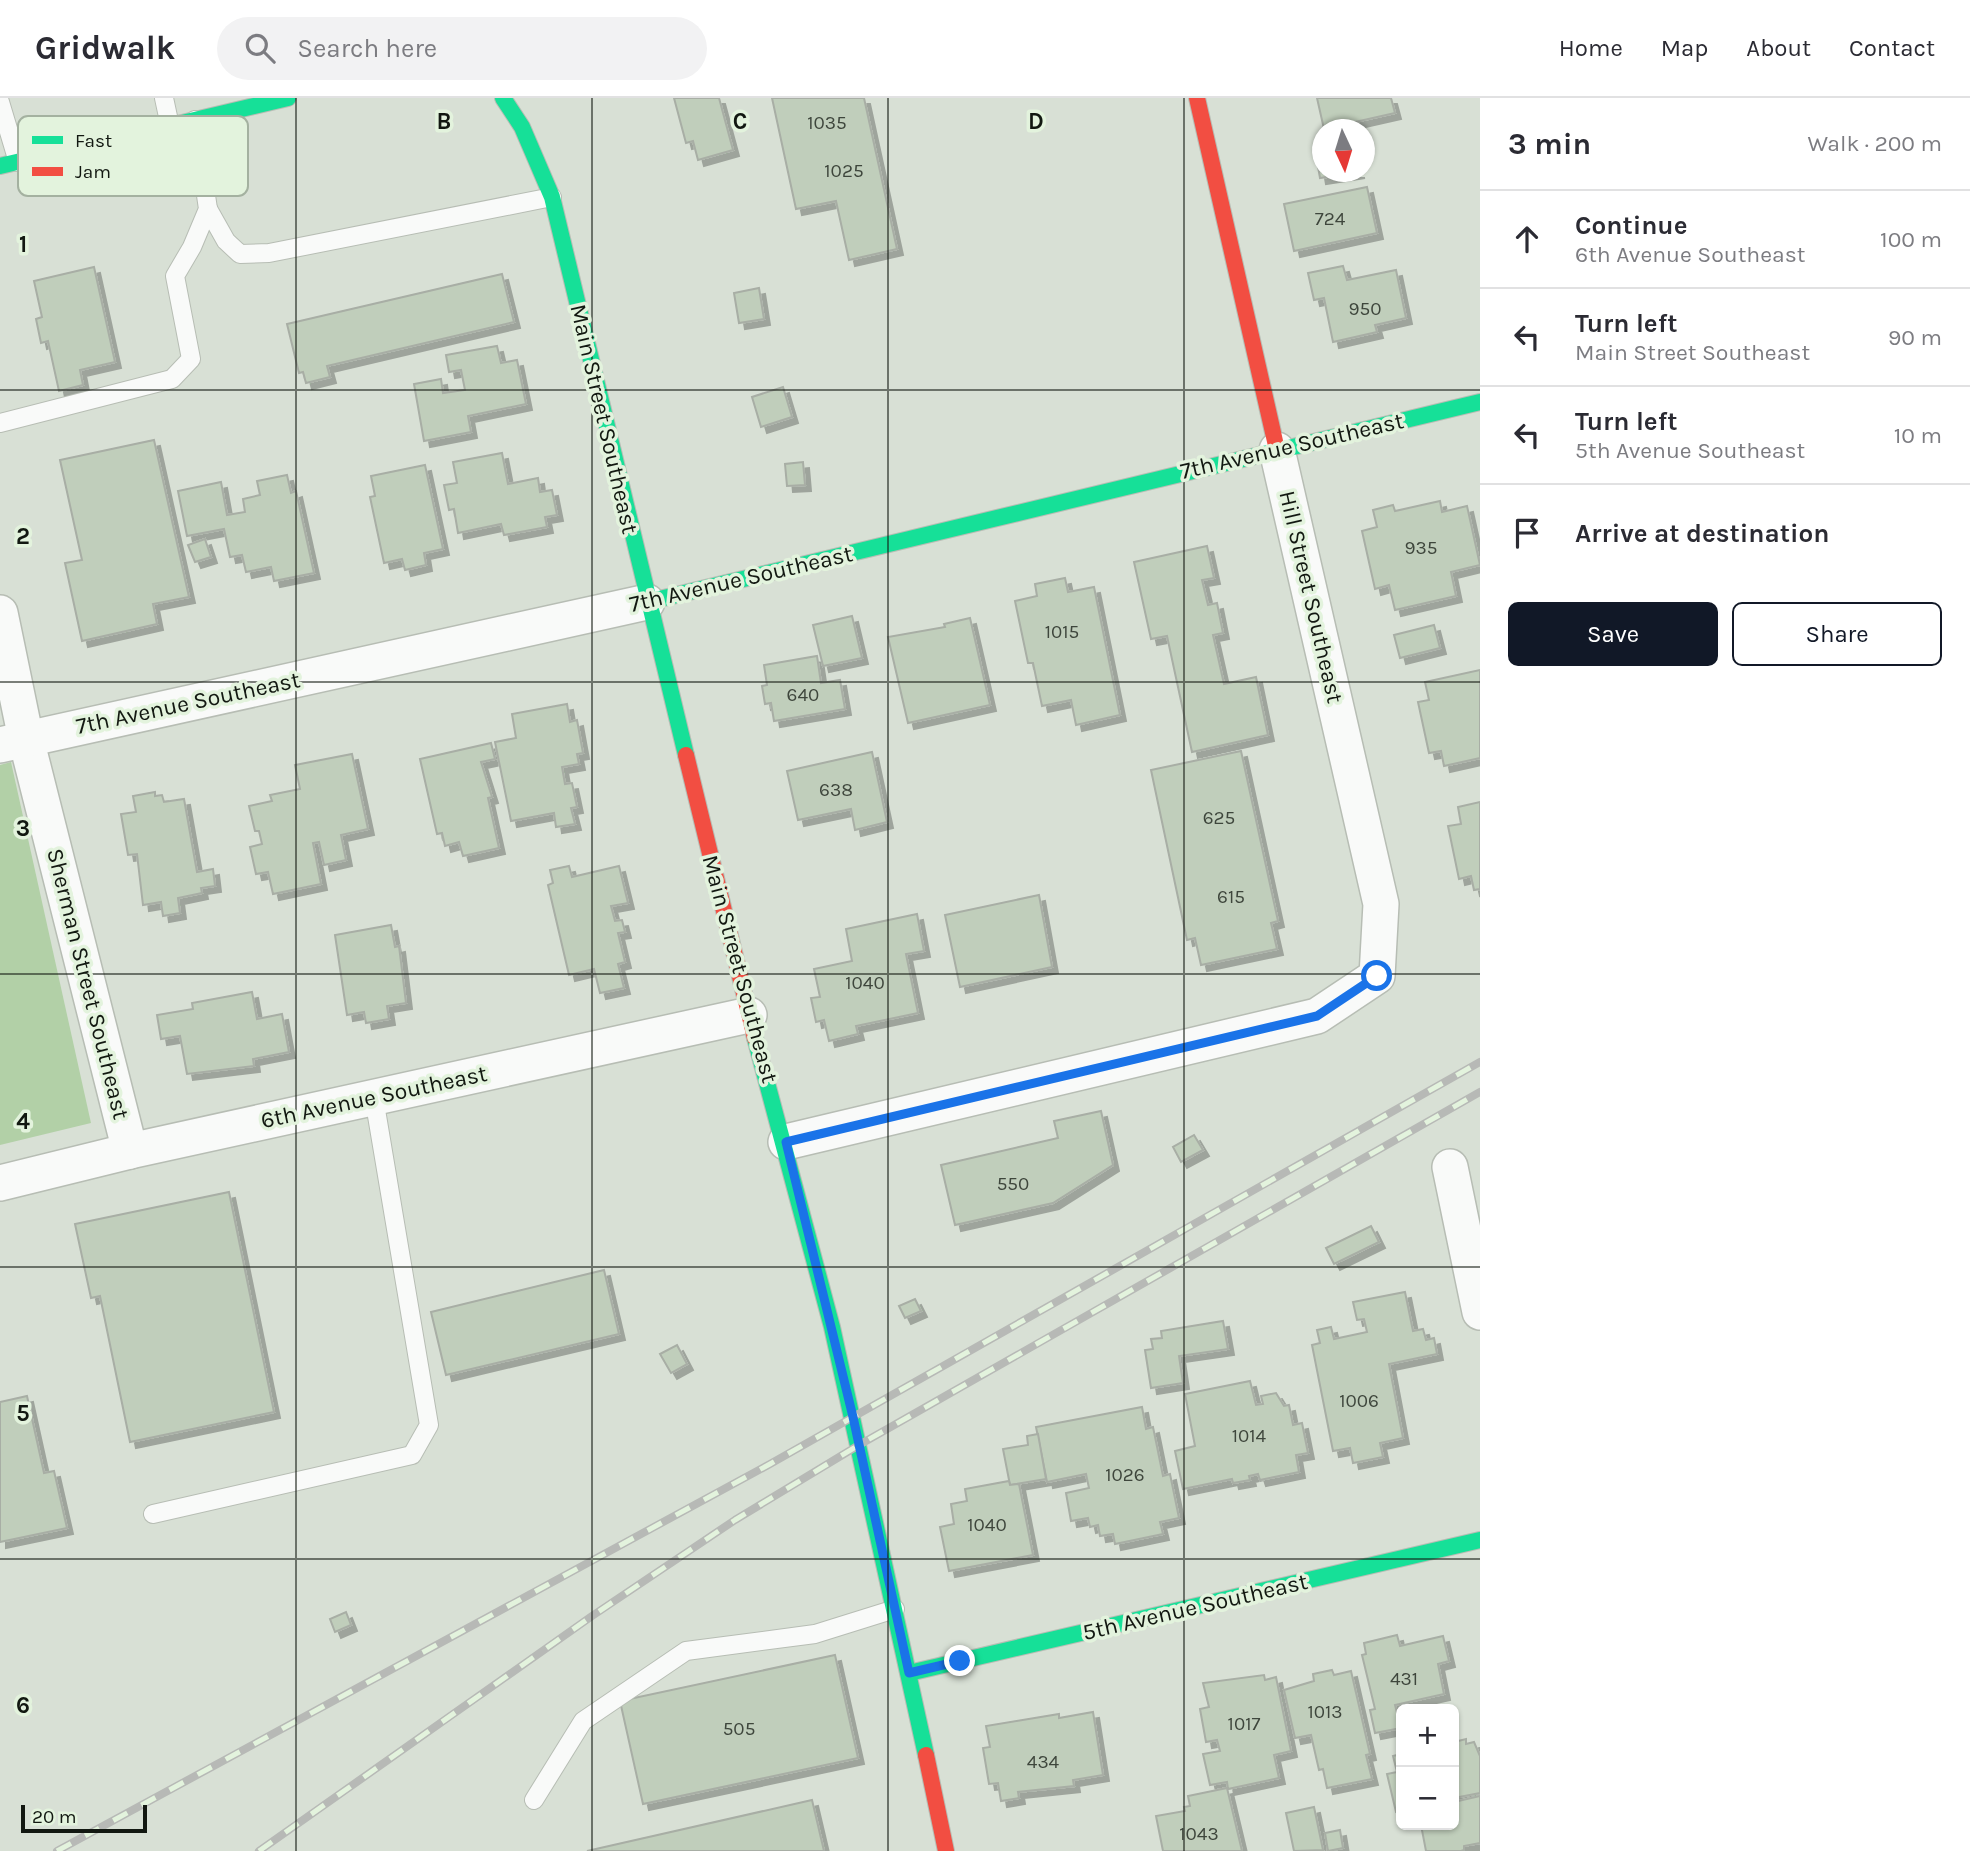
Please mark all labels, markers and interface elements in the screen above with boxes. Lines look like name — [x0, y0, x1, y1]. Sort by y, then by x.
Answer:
search box — [217, 17, 707, 80]
text: Gridwalk — [35, 29, 175, 67]
icon: search — [241, 29, 279, 67]
text: Search here — [297, 33, 437, 64]
text: Home — [1559, 34, 1623, 62]
text: Map — [1661, 34, 1708, 62]
text: About — [1746, 34, 1811, 62]
text: Contact — [1849, 34, 1935, 62]
text: B — [437, 108, 451, 135]
text: C — [733, 108, 747, 135]
text: D — [1028, 108, 1044, 135]
house number: 1035 — [807, 112, 847, 134]
legend — [18, 116, 248, 196]
north arrow — [1312, 119, 1375, 182]
text: 3 min — [1508, 126, 1591, 162]
text: Fast — [75, 130, 112, 152]
text: Walk · 200 m — [1807, 130, 1942, 157]
house number: 1025 — [824, 160, 864, 182]
text: Jam — [75, 161, 111, 183]
house number: 724 — [1315, 208, 1346, 230]
text: Continue — [1575, 210, 1687, 241]
icon: ahead — [1508, 220, 1546, 258]
text: 100 m — [1880, 226, 1942, 253]
text: 1 — [19, 231, 27, 258]
text: 6th Avenue Southeast — [1575, 241, 1805, 268]
house number: 950 — [1348, 298, 1382, 320]
street label: Main Street Southeast — [564, 301, 644, 537]
text: Turn left — [1575, 308, 1677, 339]
icon: left — [1508, 318, 1546, 356]
text: 90 m — [1888, 324, 1942, 351]
text: Main Street Southeast — [1575, 339, 1810, 366]
text: Turn left — [1575, 406, 1677, 437]
street label: 7th Avenue Southeast — [1178, 407, 1406, 485]
icon: left — [1508, 416, 1546, 454]
text: 10 m — [1894, 422, 1942, 449]
text: 5th Avenue Southeast — [1575, 437, 1805, 464]
street label: Hill Street Southeast — [1273, 488, 1349, 706]
icon: arrive — [1508, 514, 1546, 552]
text: Arrive at destination — [1575, 518, 1829, 549]
text: 2 — [16, 523, 30, 550]
house number: 935 — [1405, 537, 1437, 559]
street label: 7th Avenue Southeast — [627, 540, 855, 618]
button: Save — [1508, 602, 1718, 666]
button: Share — [1732, 602, 1942, 666]
house number: 1015 — [1045, 621, 1079, 643]
street label: 7th Avenue Southeast — [74, 666, 303, 740]
house number: 640 — [787, 684, 819, 706]
house number: 638 — [819, 779, 853, 801]
house number: 625 — [1203, 807, 1235, 829]
text: 3 — [16, 815, 30, 842]
street label: Sherman Street Southeast — [41, 846, 135, 1123]
street label: Main Street Southeast — [697, 852, 784, 1086]
house number: 615 — [1217, 886, 1245, 908]
route start — [1361, 960, 1392, 991]
house number: 1040 — [845, 972, 885, 994]
street label: 6th Avenue Southeast — [258, 1060, 490, 1134]
text: 4 — [16, 1108, 30, 1135]
house number: 550 — [997, 1173, 1029, 1195]
house number: 1006 — [1339, 1390, 1379, 1412]
text: 5 — [16, 1400, 30, 1427]
house number: 1014 — [1232, 1425, 1267, 1447]
house number: 1026 — [1105, 1464, 1145, 1486]
house number: 1040 — [967, 1514, 1007, 1536]
street label: 5th Avenue Southeast — [1080, 1568, 1311, 1646]
route end — [944, 1645, 975, 1676]
house number: 431 — [1390, 1668, 1418, 1690]
text: 6 — [16, 1692, 30, 1719]
house number: 1013 — [1307, 1701, 1343, 1723]
map controls — [1396, 1704, 1459, 1830]
button: + — [1396, 1704, 1459, 1767]
house number: 1017 — [1228, 1713, 1260, 1735]
house number: 505 — [723, 1718, 755, 1740]
house number: 434 — [1027, 1751, 1060, 1773]
button: − — [1396, 1767, 1459, 1830]
scale bar — [21, 1802, 147, 1834]
text: 20 m — [32, 1806, 77, 1828]
house number: 1043 — [1179, 1823, 1219, 1845]

